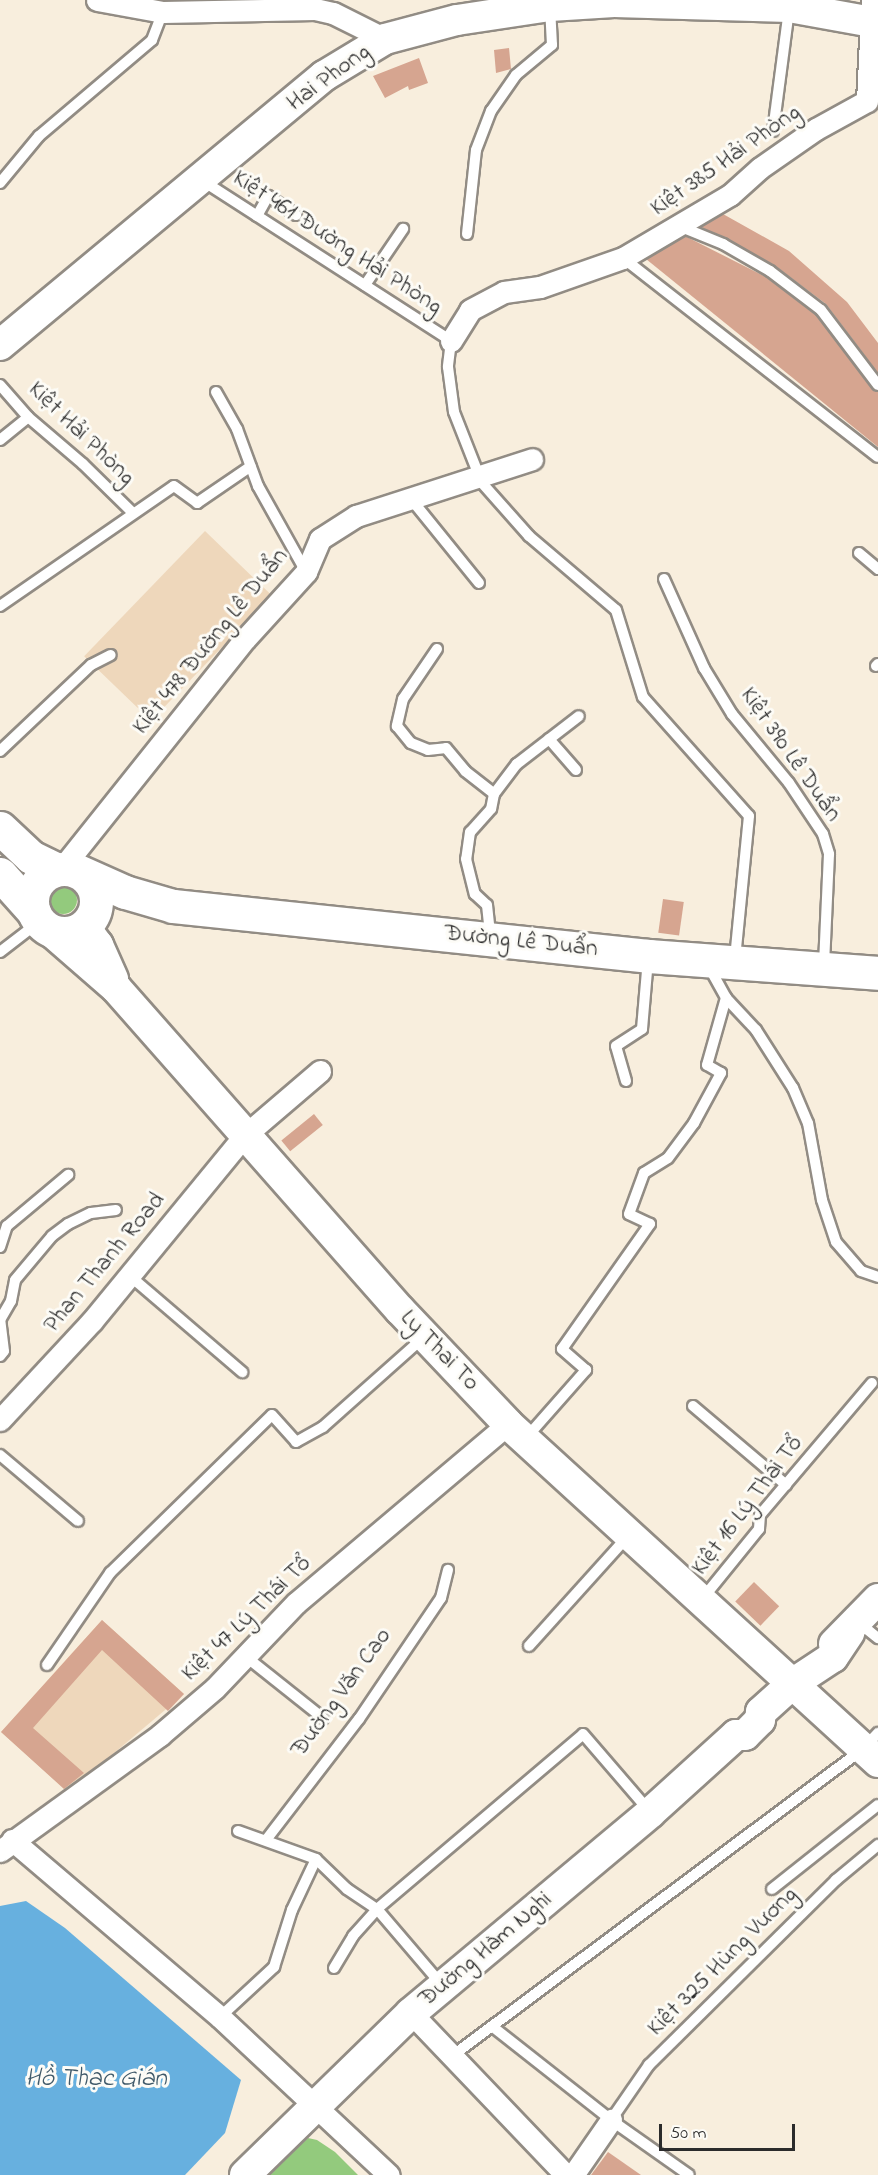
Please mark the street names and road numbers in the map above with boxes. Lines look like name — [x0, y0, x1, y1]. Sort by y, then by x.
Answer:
street label: Hai Phong — [282, 38, 376, 118]
street label: Kiệt 385 Hải Phòng — [645, 99, 807, 223]
street label: Kiệt 461 Đường Hải Phòng — [227, 164, 447, 322]
street label: Kiệt Hải Phòng — [21, 376, 141, 492]
street label: Kiệt 478 Đường Lê Duẩn — [127, 543, 295, 741]
street label: Kiệt 390 Lê Duẩn — [733, 682, 847, 828]
street label: Đường Lê Duẩn — [443, 920, 599, 964]
street label: Phan Thanh Road — [38, 1187, 172, 1339]
street label: Ly Thai To — [393, 1304, 485, 1398]
street label: Kiệt 16 Lý Thái Tổ — [686, 1430, 810, 1582]
street label: Kiệt 47 Lý Thái Tổ — [176, 1550, 318, 1688]
street label: Đường Văn Cao — [286, 1623, 398, 1763]
street label: Kiệt 325 Hùng Vương — [642, 1881, 804, 2043]
street label: Đường Hàm Nghi — [414, 1886, 558, 2014]

